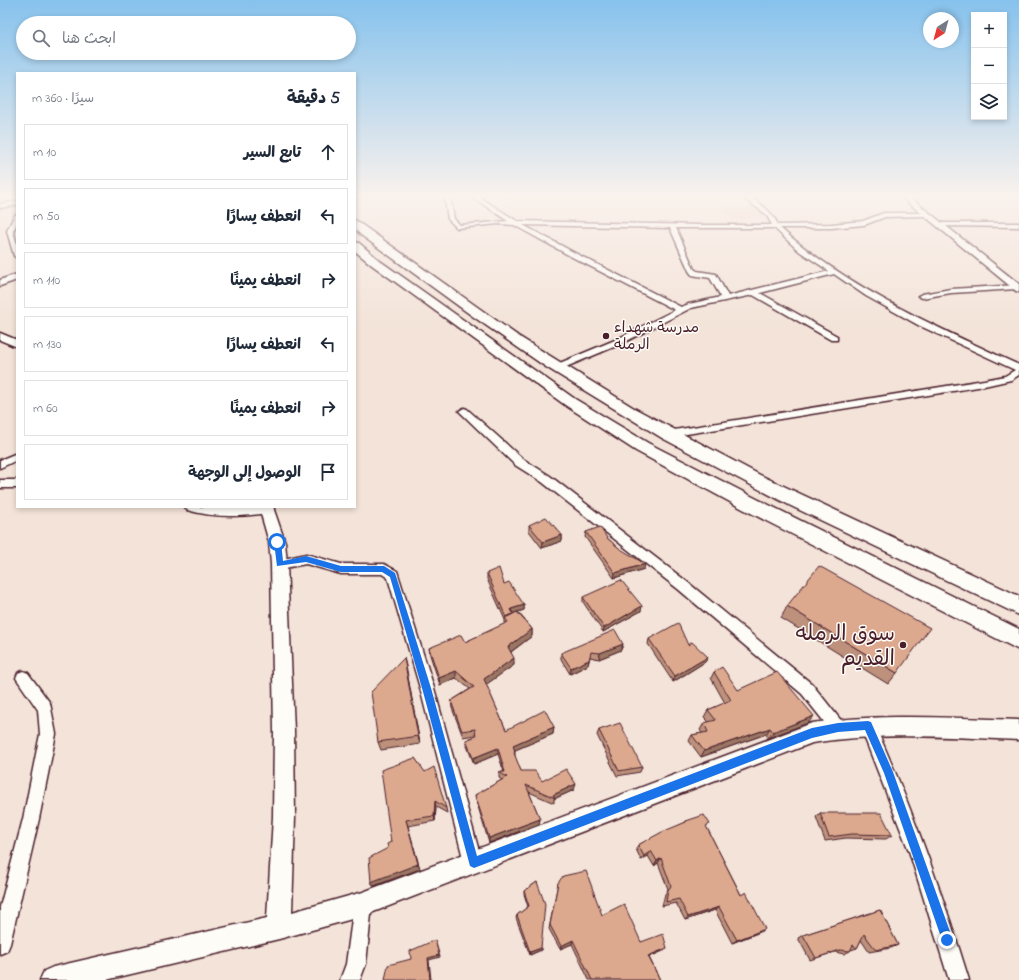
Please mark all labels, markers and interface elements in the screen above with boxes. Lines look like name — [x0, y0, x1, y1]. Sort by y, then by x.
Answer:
north arrow — [923, 12, 959, 48]
map controls — [971, 12, 1007, 120]
button: + — [971, 12, 1007, 48]
search box — [16, 16, 356, 60]
icon: search — [30, 27, 52, 49]
text: ابحث هنا — [62, 28, 116, 50]
button: − — [971, 48, 1007, 84]
button: layers — [971, 84, 1007, 120]
text: 5 دقيقة — [287, 86, 340, 111]
text: سيرًا · 360 m — [32, 89, 94, 108]
icon: ahead — [317, 141, 339, 163]
text: تابع السير — [244, 142, 301, 164]
text: 10 m — [33, 143, 56, 162]
icon: left — [317, 205, 339, 227]
text: انعطف يسارًا — [226, 206, 301, 228]
text: 50 m — [33, 207, 59, 226]
icon: right — [317, 269, 339, 291]
text: انعطف يمينًا — [230, 270, 301, 292]
text: 110 m — [33, 271, 60, 290]
place label: مدرسة شهداء الرملة — [614, 317, 699, 356]
marker: مدرسة شهداء الرملة — [601, 331, 611, 341]
icon: left — [317, 333, 339, 355]
text: انعطف يسارًا — [226, 334, 301, 356]
text: 130 m — [33, 335, 61, 354]
icon: right — [317, 397, 339, 419]
text: انعطف يمينًا — [230, 398, 301, 420]
text: 60 m — [33, 399, 58, 418]
icon: arrive — [317, 461, 339, 483]
text: الوصول إلى الوجهة — [188, 462, 301, 484]
route start — [268, 533, 286, 551]
place label: سوق الرمله القديم — [795, 619, 895, 676]
marker: سوق الرمله القديم — [898, 640, 908, 650]
route end — [938, 931, 956, 949]

